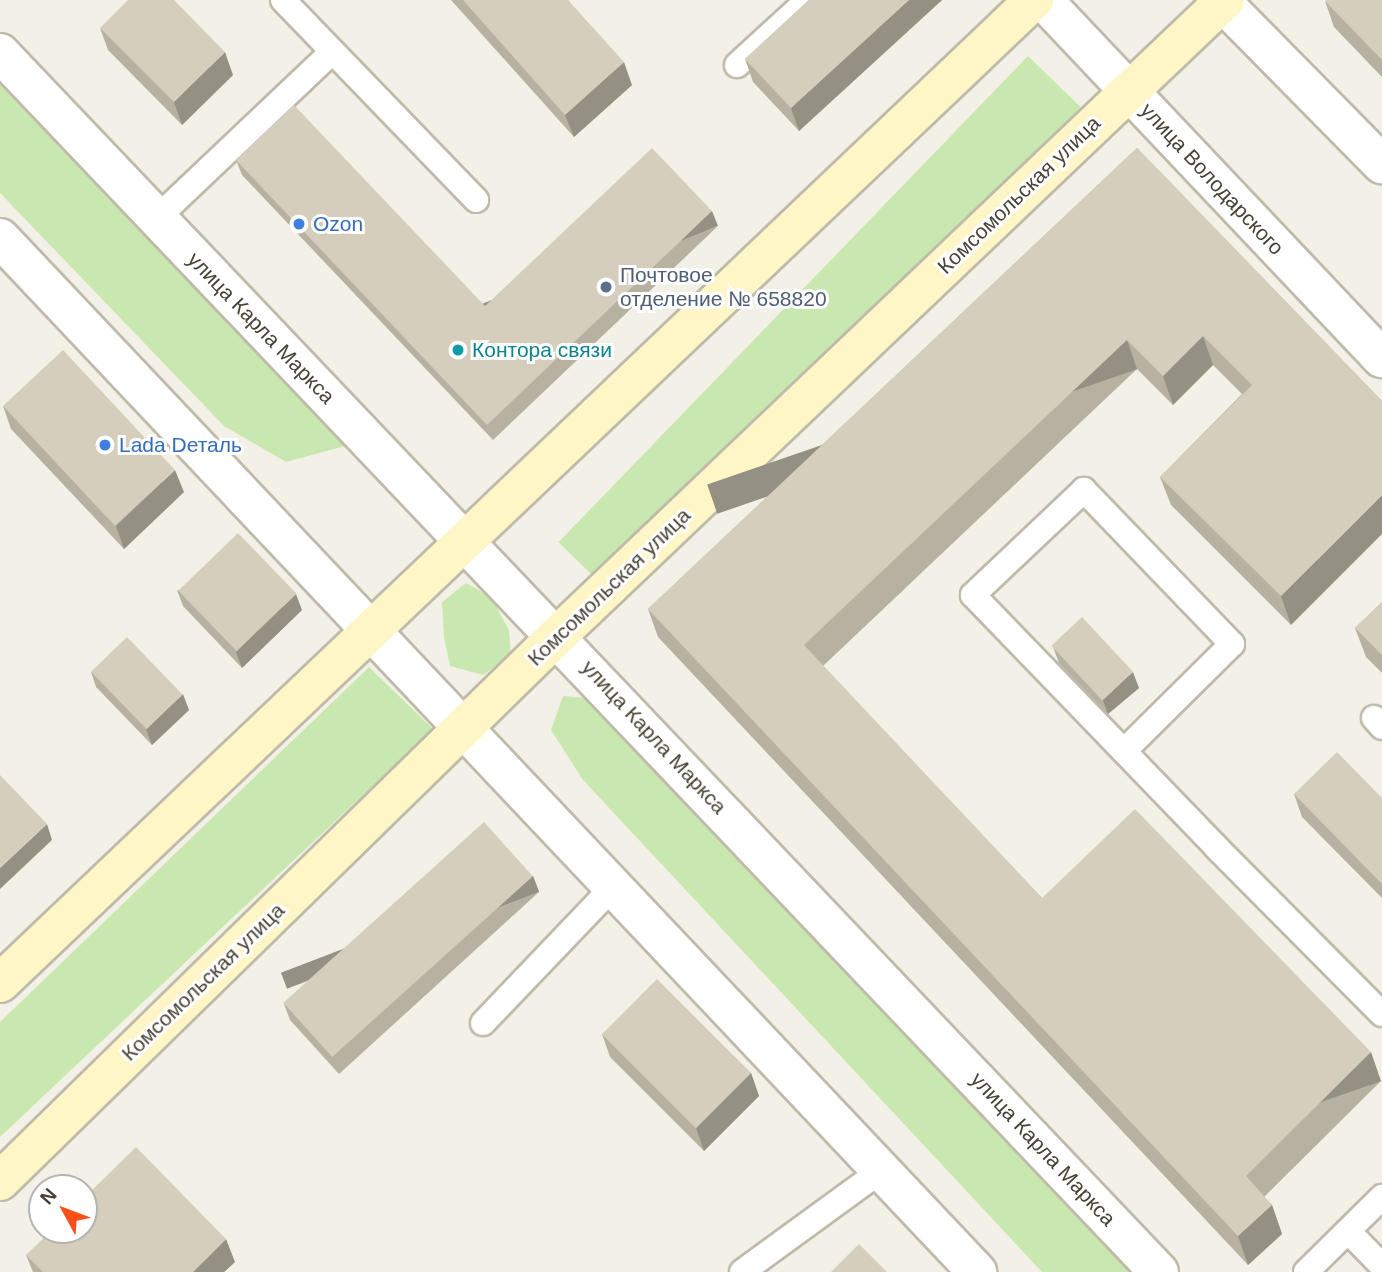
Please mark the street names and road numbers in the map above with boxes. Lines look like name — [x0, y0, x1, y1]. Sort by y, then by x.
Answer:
street label: улица Володарского — [1135, 98, 1289, 260]
street label: Комсомольская улица — [932, 111, 1106, 279]
street label: улица Карла Маркса — [182, 247, 340, 409]
street label: Комсомольская улица — [522, 503, 696, 671]
street label: улица Карла Маркса — [576, 655, 732, 819]
street label: Комсомольская улица — [116, 898, 290, 1066]
street label: улица Карла Маркса — [965, 1067, 1121, 1231]

